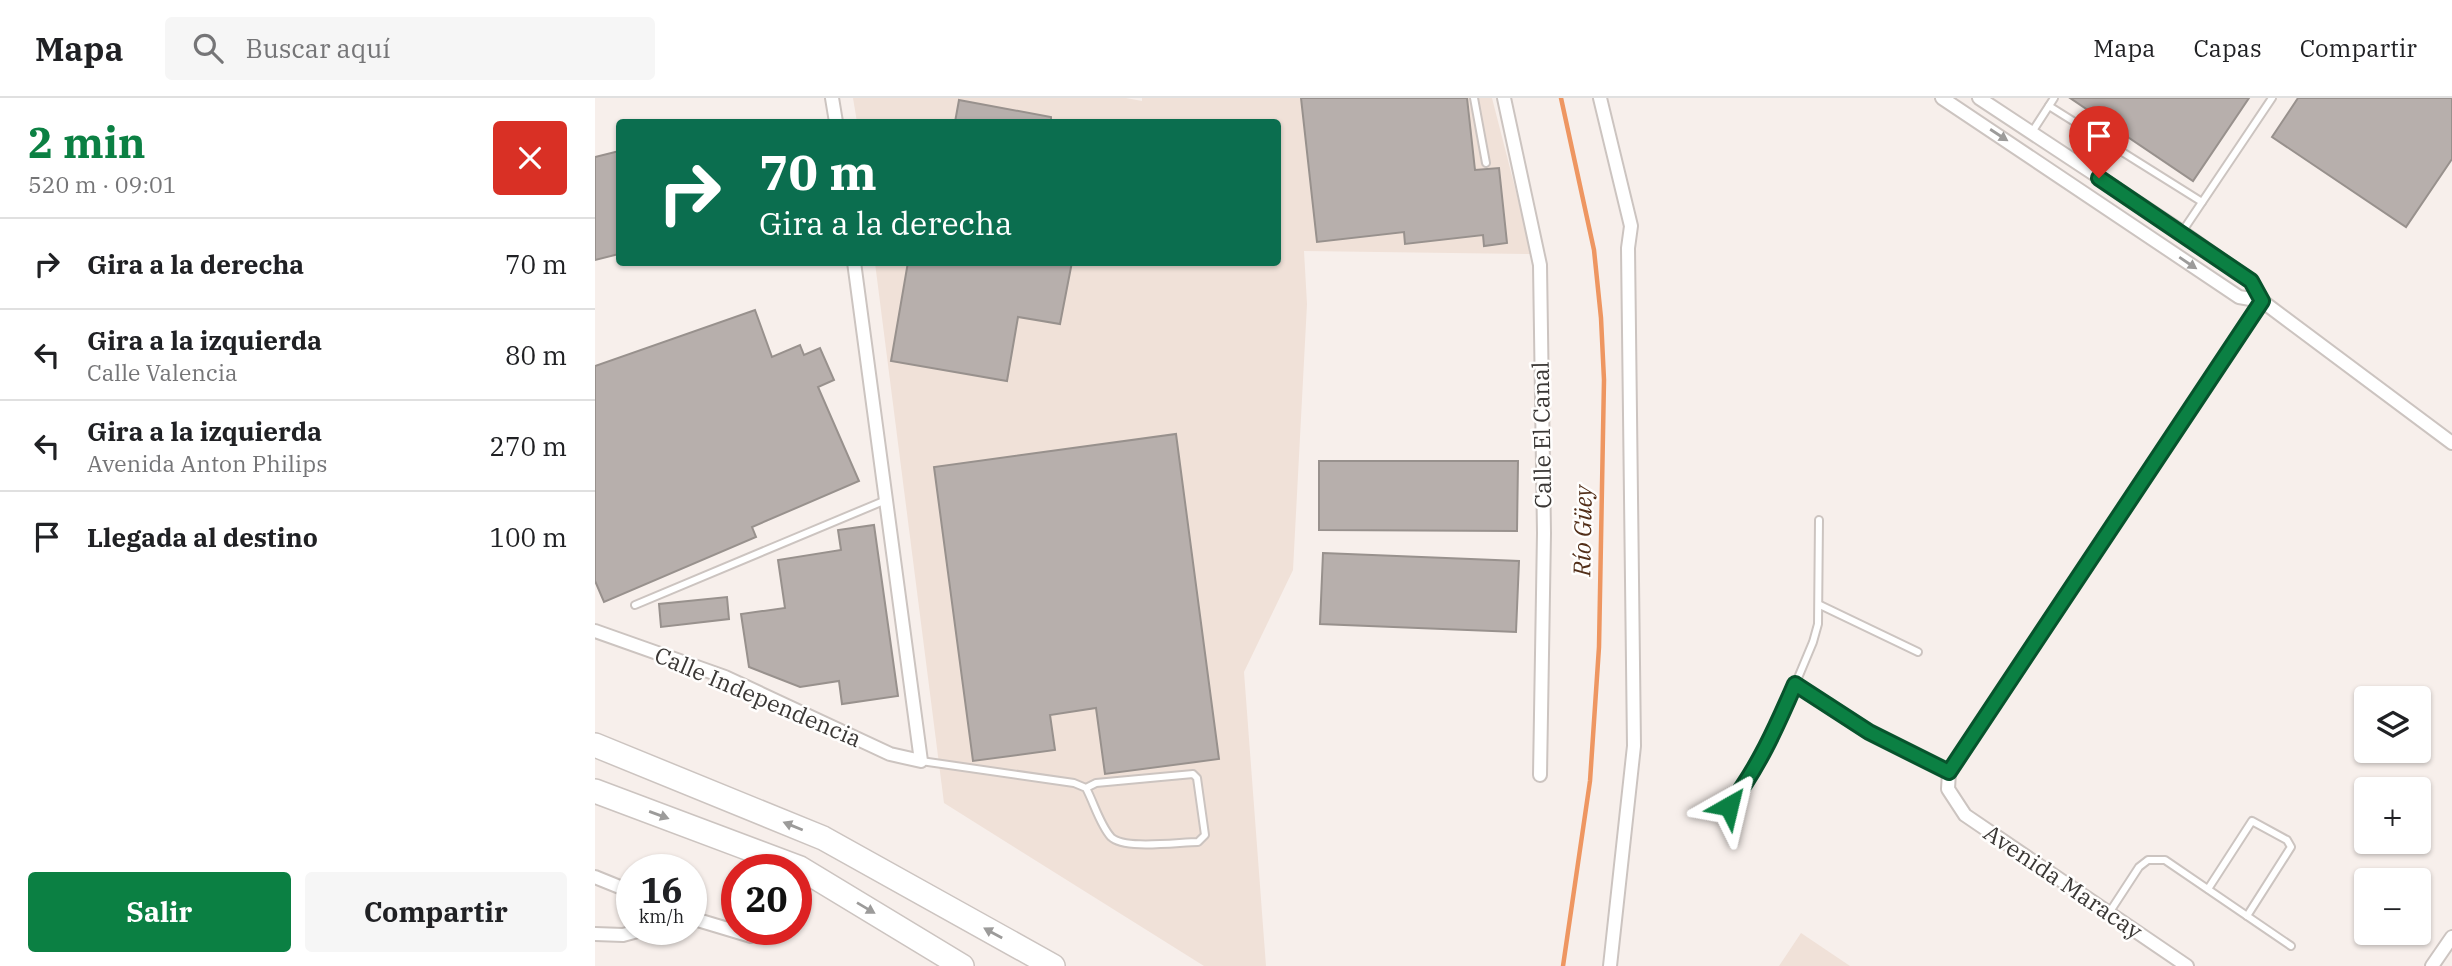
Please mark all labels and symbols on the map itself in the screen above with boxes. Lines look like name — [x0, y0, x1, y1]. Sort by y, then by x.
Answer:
pin — [2069, 106, 2129, 178]
one-way arrow — [1989, 129, 2009, 142]
one-way arrow — [2178, 256, 2197, 269]
street label: Calle El Canal — [1525, 361, 1557, 509]
water label: Río Güey — [1565, 483, 1599, 578]
street label: Calle Independencia — [650, 639, 866, 753]
position arrow — [1692, 769, 1766, 843]
one-way arrow — [648, 810, 669, 821]
street label: Avenida Maracay — [1978, 817, 2149, 946]
one-way arrow — [782, 820, 803, 831]
speed limit sign: 20 — [721, 854, 812, 945]
one-way arrow — [856, 901, 875, 914]
one-way arrow — [984, 927, 1003, 939]

